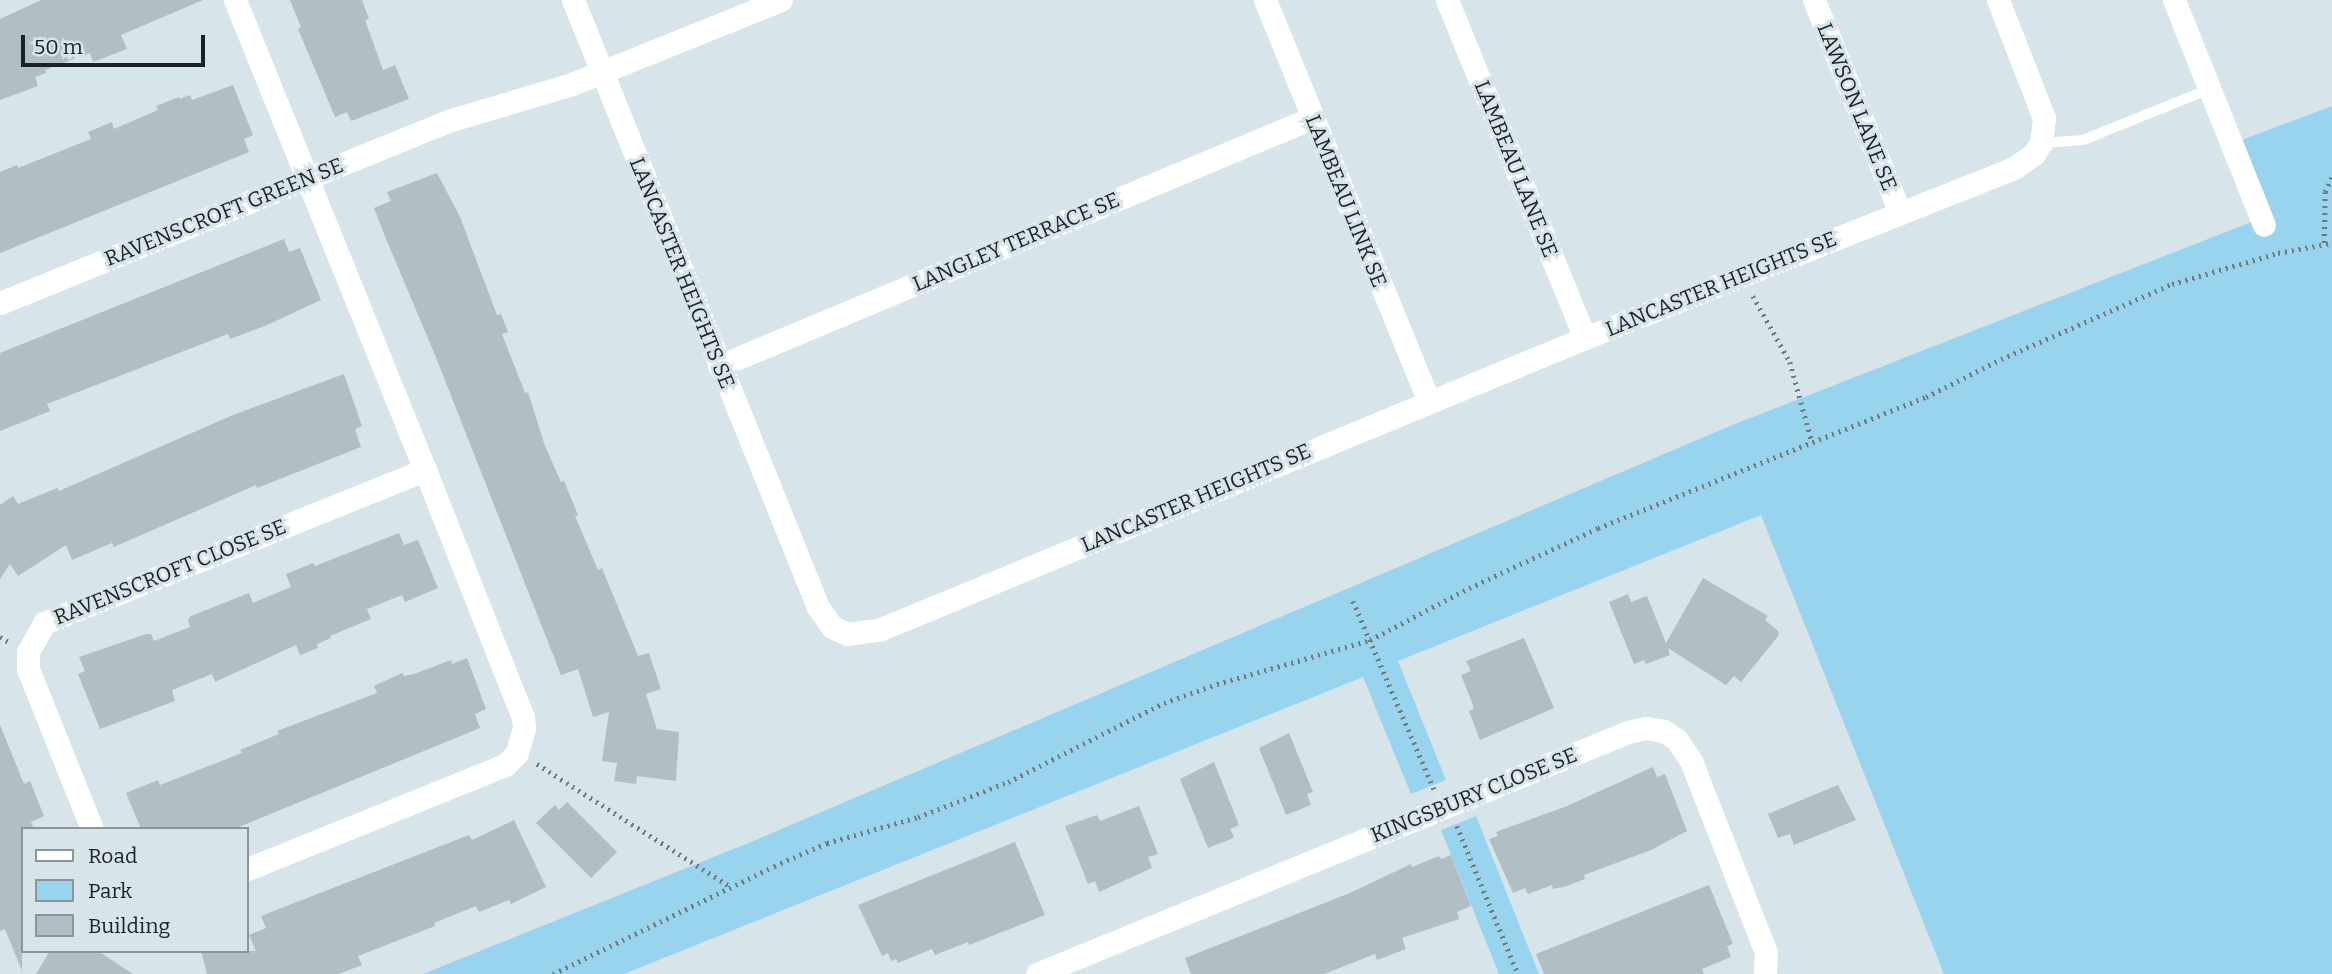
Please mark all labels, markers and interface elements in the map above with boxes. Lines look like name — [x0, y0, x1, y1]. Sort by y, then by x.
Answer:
street label: LAWSON LANE SE — [1812, 19, 1902, 195]
scale bar — [24, 21, 208, 65]
text: 50 m — [34, 34, 83, 60]
street label: LAMBEAU LANE SE — [1469, 77, 1563, 261]
street label: LAMBEAU LINK SE — [1300, 111, 1392, 291]
street label: RAVENSCROFT GREEN SE — [101, 153, 347, 271]
street label: LANCASTER HEIGHTS SE — [624, 154, 740, 392]
street label: LANGLEY TERRACE SE — [909, 187, 1123, 297]
street label: LANCASTER HEIGHTS SE — [1602, 226, 1840, 342]
street label: LANCASTER HEIGHTS SE — [1077, 438, 1315, 558]
street label: RAVENSCROFT CLOSE SE — [50, 514, 290, 630]
street label: KINGSBURY CLOSE SE — [1367, 742, 1581, 848]
legend — [21, 827, 248, 953]
text: Road — [88, 843, 137, 869]
text: Park — [88, 878, 132, 904]
text: Building — [88, 913, 170, 939]

